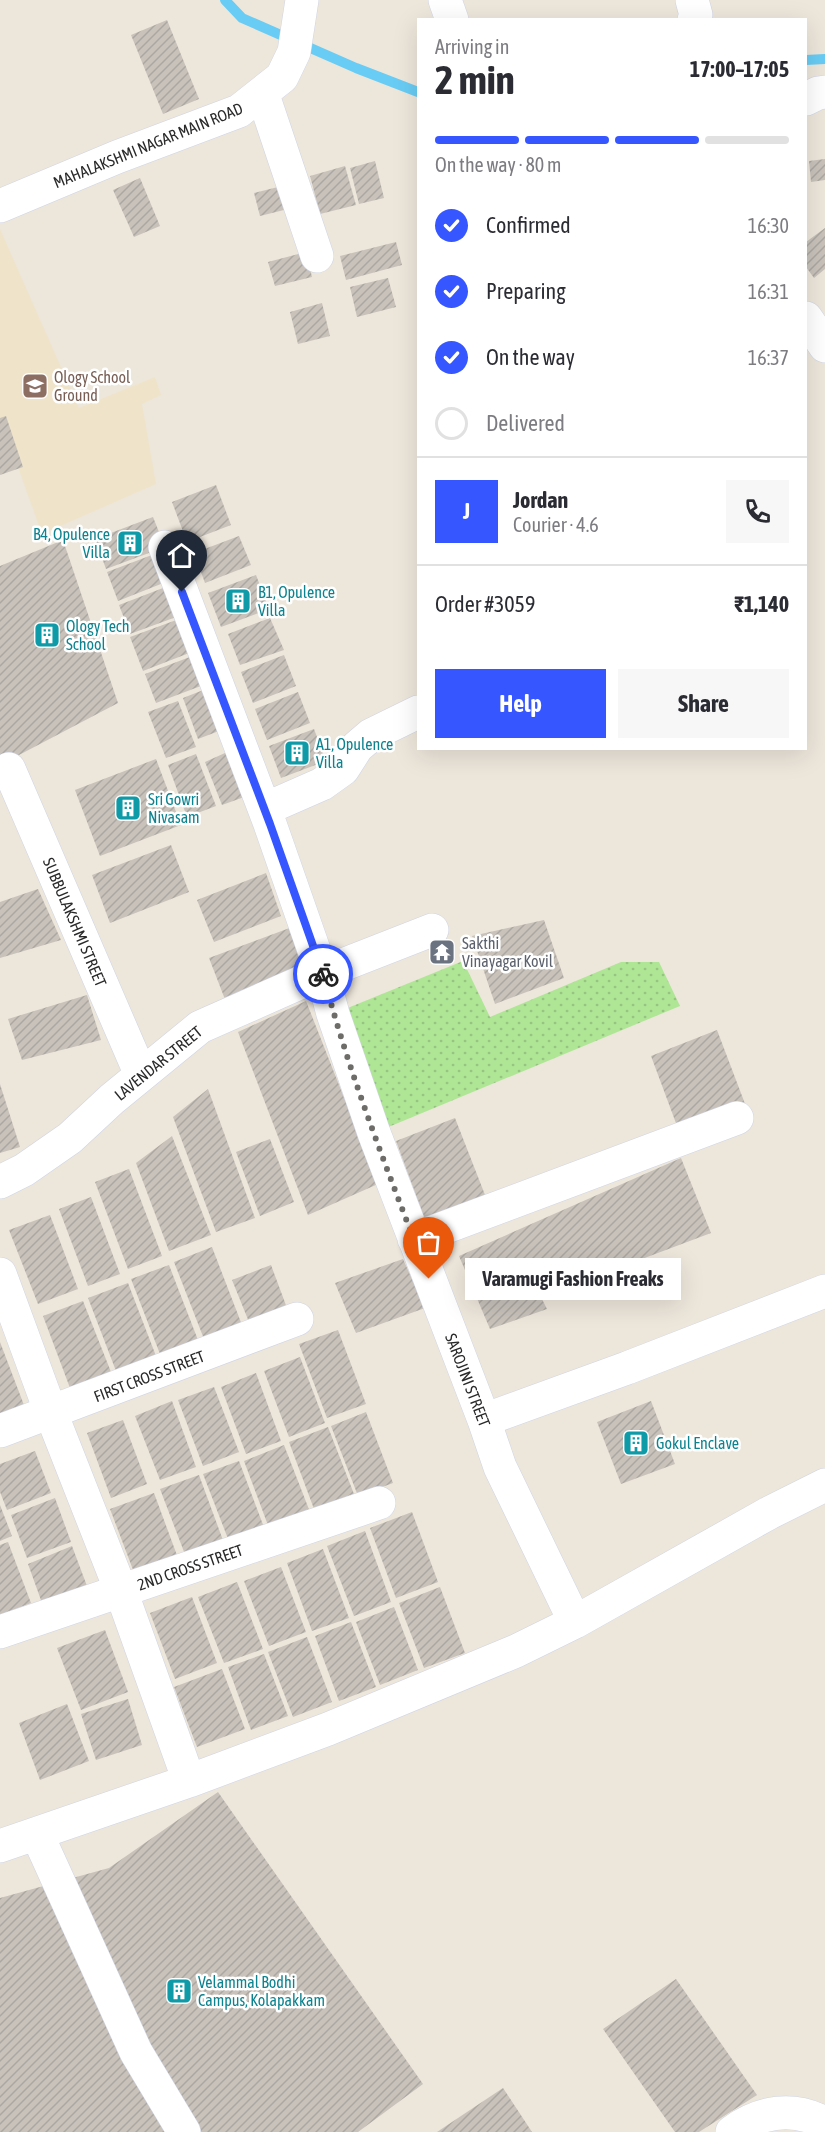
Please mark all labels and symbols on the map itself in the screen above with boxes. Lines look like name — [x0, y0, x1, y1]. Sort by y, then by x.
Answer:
street label: MAHALAKSHMI NAGAR MAIN ROAD — [51, 99, 245, 191]
place label: Ology School Ground — [54, 368, 131, 404]
school or university icon: Ology School Ground — [20, 371, 50, 401]
place label: B4, Opulence Villa — [33, 525, 110, 561]
building icon: B4, Opulence Villa — [115, 528, 145, 558]
pin — [156, 530, 207, 592]
place label: B1, Opulence Villa — [258, 583, 335, 619]
building icon: B1, Opulence Villa — [223, 586, 253, 616]
place label: Ology Tech School — [66, 617, 130, 653]
building icon: Ology Tech School — [32, 620, 62, 650]
place label: A1, Opulence Villa — [316, 735, 393, 771]
building icon: A1, Opulence Villa — [282, 738, 312, 768]
place label: Sri Gowri Nivasam — [148, 790, 200, 826]
building icon: Sri Gowri Nivasam — [113, 793, 143, 823]
street label: SUBBULAKSHMI STREET — [40, 855, 110, 989]
place label: Sakthi Vinayagar Kovil — [462, 934, 554, 971]
temple icon: Sakthi Vinayagar Kovil — [427, 937, 457, 967]
courier — [293, 944, 353, 1004]
street label: LAVENDAR STREET — [111, 1022, 205, 1104]
pin — [403, 1217, 454, 1279]
callout: Varamugi Fashion Freaks — [465, 1258, 681, 1300]
street label: SAROJINI STREET — [442, 1331, 494, 1429]
street label: FIRST CROSS STREET — [91, 1347, 207, 1405]
building icon: Gokul Enclave — [621, 1428, 651, 1458]
place label: Gokul Enclave — [656, 1434, 739, 1452]
street label: 2ND CROSS STREET — [135, 1540, 245, 1594]
place label: Velammal Bodhi Campus, Kolapakkam — [198, 1973, 325, 2010]
building icon: Velammal Bodhi Campus, Kolapakkam — [164, 1976, 194, 2006]

